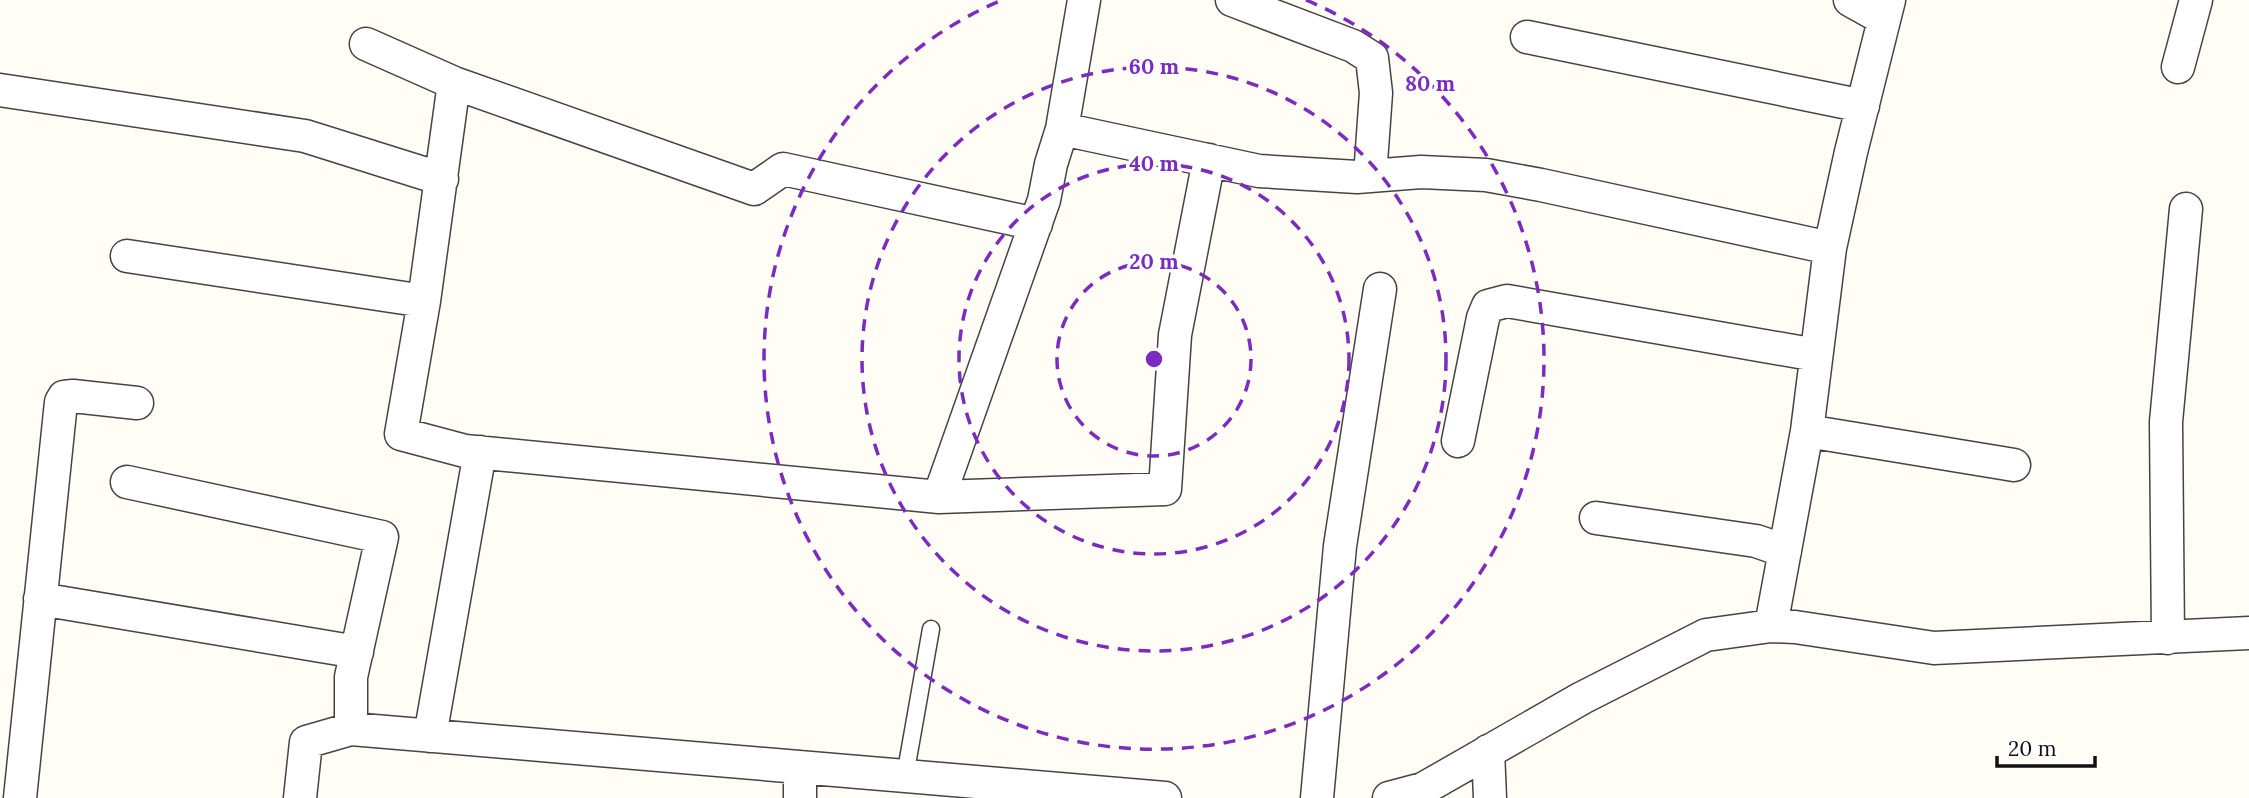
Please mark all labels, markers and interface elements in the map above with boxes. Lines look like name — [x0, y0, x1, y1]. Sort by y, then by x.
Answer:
text: 60 m — [1129, 53, 1179, 80]
text: 80 m — [1405, 70, 1455, 97]
text: 40 m — [1129, 150, 1179, 177]
text: 20 m — [1129, 248, 1179, 275]
centre of rings — [1142, 347, 1166, 371]
scale bar — [1997, 724, 2095, 768]
text: 20 m — [2008, 735, 2057, 762]

